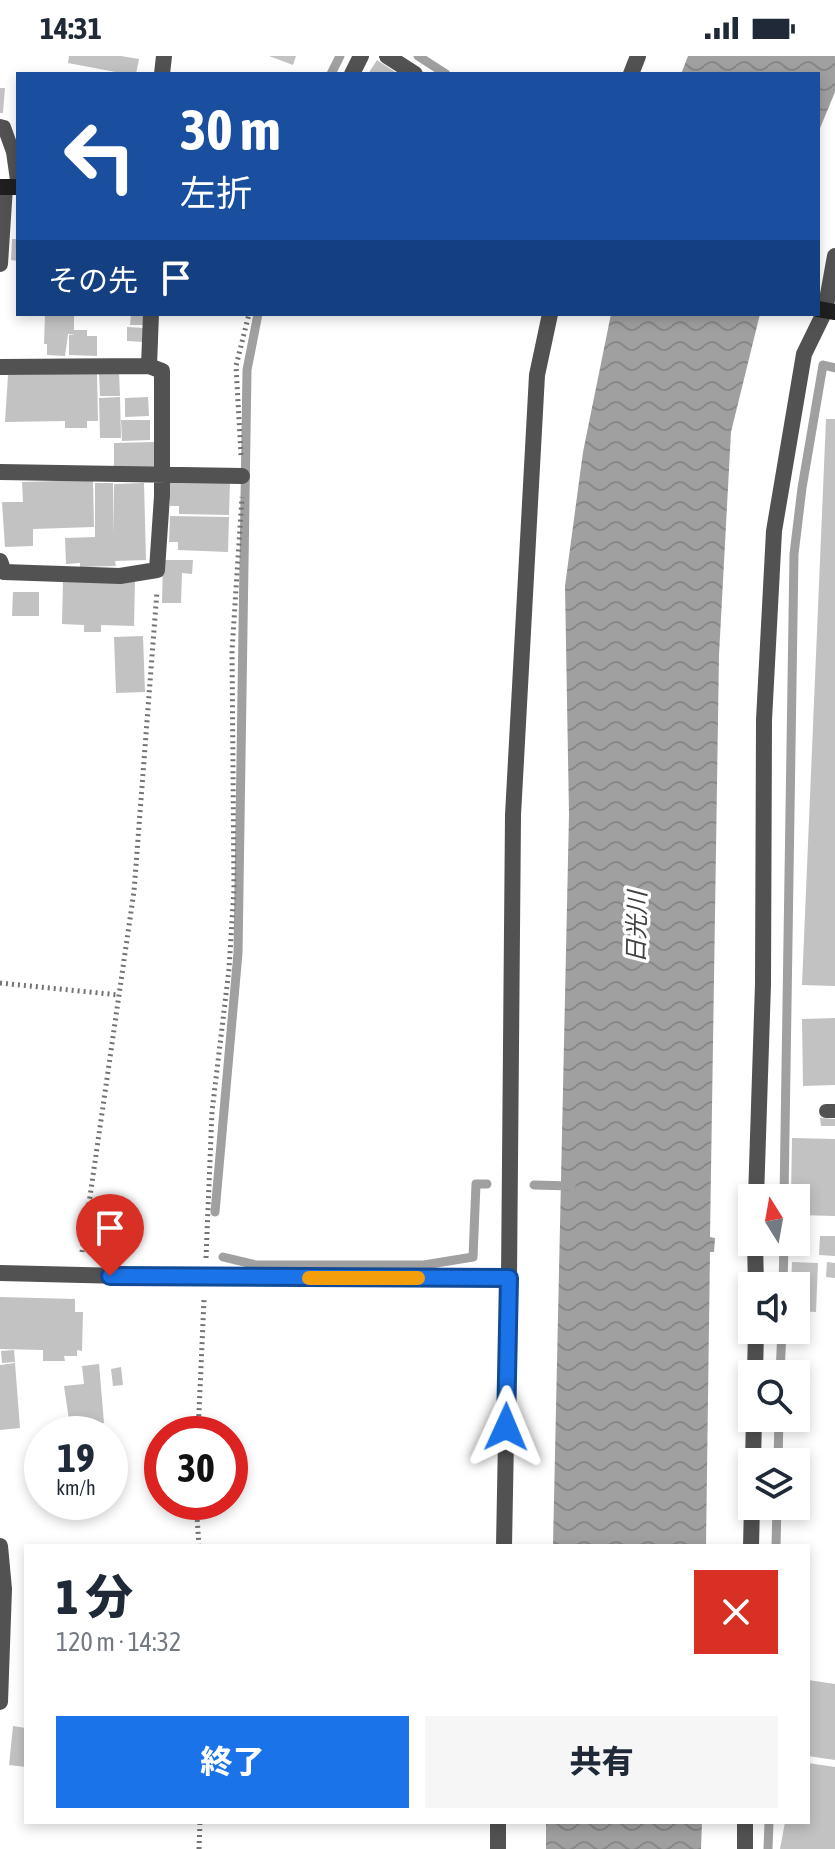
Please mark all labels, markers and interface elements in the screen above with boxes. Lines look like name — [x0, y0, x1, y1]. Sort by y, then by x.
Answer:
text: 14:31 — [40, 11, 102, 45]
text: 30 m — [180, 98, 281, 162]
icon: left — [48, 104, 152, 208]
text: 左折 — [180, 172, 252, 214]
icon: arrive — [154, 256, 198, 300]
text: その先 — [48, 263, 138, 297]
water label: 日光川 — [622, 888, 651, 963]
north arrow — [738, 1184, 810, 1256]
map controls — [738, 1184, 810, 1520]
pin — [76, 1194, 144, 1276]
icon: arrive — [88, 1206, 132, 1250]
button: sound — [738, 1272, 810, 1344]
button: search — [738, 1360, 810, 1432]
position arrow — [464, 1385, 548, 1469]
speed limit sign: 30 — [144, 1416, 248, 1520]
text: 19 — [57, 1435, 95, 1480]
button: layers — [738, 1448, 810, 1520]
text: km/h — [56, 1476, 96, 1499]
text: 1 分 — [56, 1569, 133, 1624]
button: close — [694, 1570, 778, 1654]
text: 120 m · 14:32 — [56, 1627, 181, 1657]
button: 終了 — [56, 1716, 409, 1808]
button: 共有 — [425, 1716, 778, 1808]

